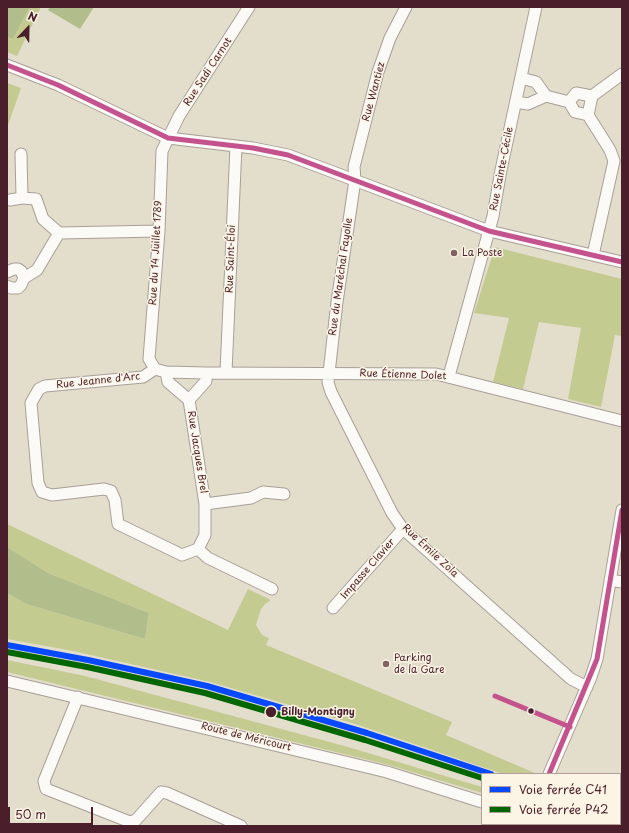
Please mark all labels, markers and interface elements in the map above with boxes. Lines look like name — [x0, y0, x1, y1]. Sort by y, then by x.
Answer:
text: N — [25, 7, 40, 26]
north arrow — [8, 8, 48, 48]
street label: Rue Sadi Carnot — [181, 36, 235, 108]
street label: Rue Wantiez — [360, 61, 388, 123]
street label: Rue Sainte-Cécile — [488, 126, 516, 212]
street label: Rue du 14 Juillet 1789 — [147, 200, 165, 306]
street label: Rue du Maréchal Fayolle — [327, 217, 355, 337]
street label: Rue Saint-Éloi — [224, 225, 238, 293]
place label: La Poste — [462, 247, 502, 259]
marker: La Poste — [449, 248, 459, 258]
street label: Rue Étienne Dolet — [359, 367, 447, 383]
street label: Rue Jeanne d'Arc — [56, 371, 140, 391]
street label: Rue Jacques Brel — [185, 410, 209, 494]
street label: Rue Émile Zola — [399, 522, 461, 580]
street label: Impasse Clavier — [339, 536, 397, 602]
place label: Parking de la Gare — [394, 652, 444, 676]
marker: Parking de la Gare — [381, 659, 391, 669]
marker: Billy-Montigny — [264, 705, 278, 719]
place label: Billy-Montigny — [281, 706, 355, 718]
unlabelled marker — [526, 706, 536, 716]
street label: Route de Méricourt — [200, 720, 292, 754]
legend — [481, 773, 621, 825]
text: Voie ferrée C41 — [519, 780, 607, 798]
scale bar — [10, 799, 95, 825]
text: Voie ferrée P42 — [519, 800, 608, 818]
text: 50 m — [15, 805, 46, 823]

